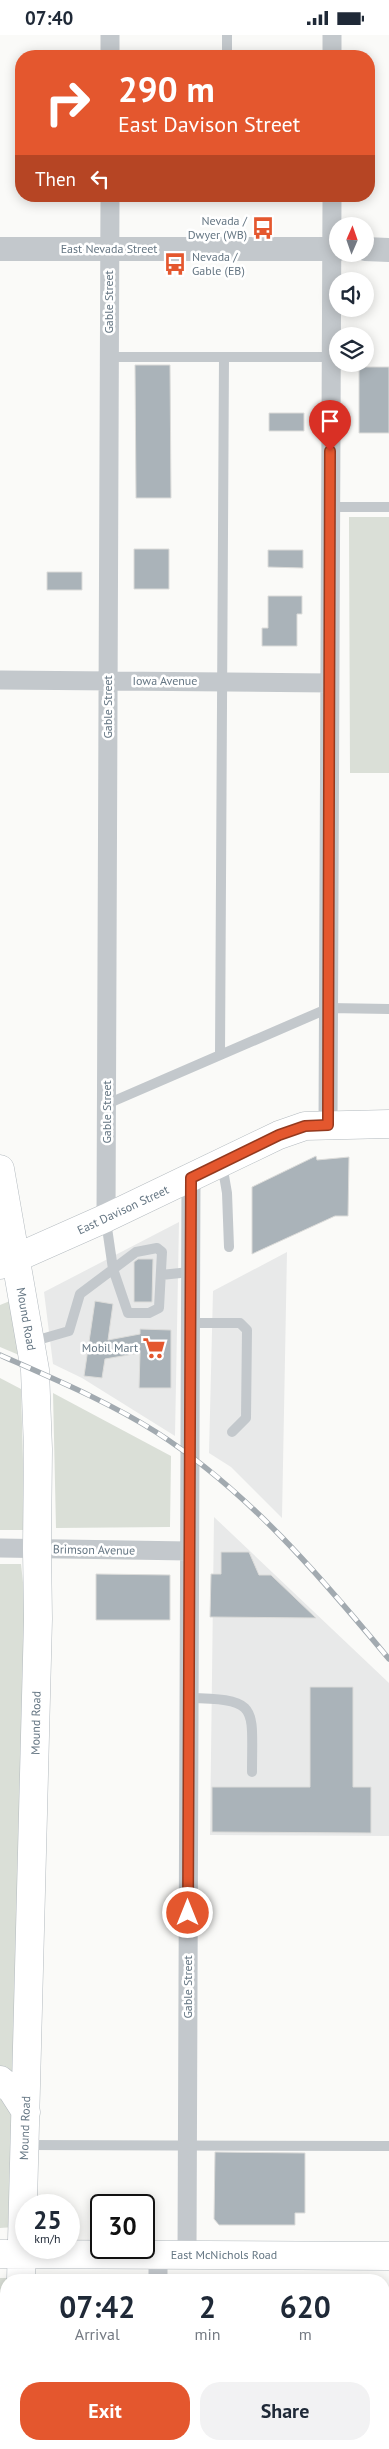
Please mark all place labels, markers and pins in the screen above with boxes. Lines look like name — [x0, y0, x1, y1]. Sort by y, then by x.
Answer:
place label: Nevada / Dwyer (WB) — [188, 213, 248, 242]
bus stop icon: Nevada / Dwyer (WB) — [250, 215, 276, 241]
place label: Nevada / Gable (EB) — [192, 249, 245, 278]
bus stop icon: Nevada / Gable (EB) — [162, 251, 188, 277]
pin — [309, 400, 351, 451]
supermarket icon: Mobil Mart — [141, 1335, 167, 1361]
place label: Mobil Mart — [82, 1340, 138, 1355]

